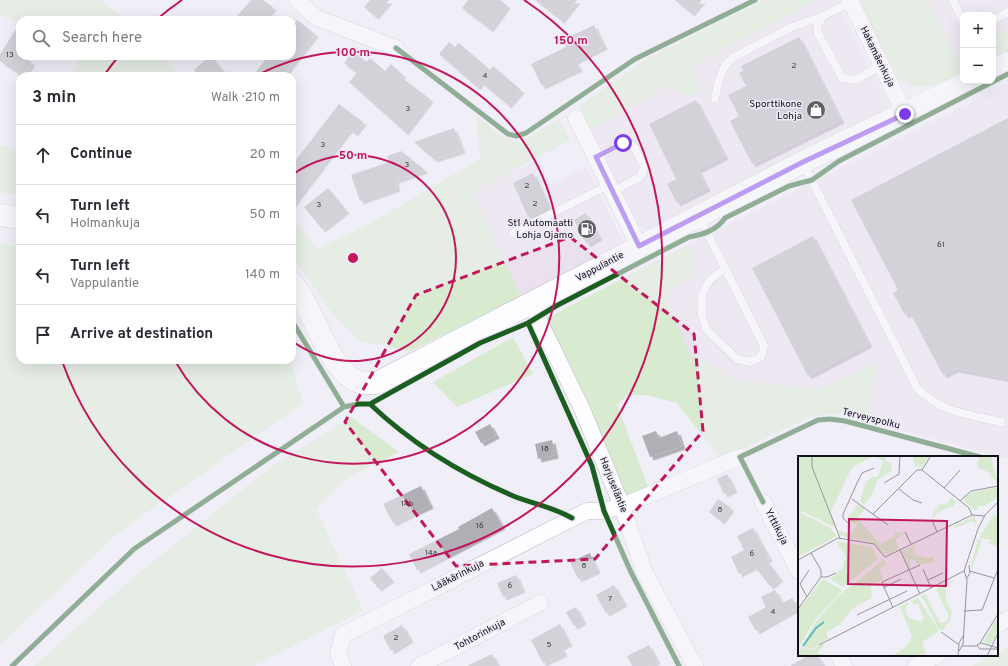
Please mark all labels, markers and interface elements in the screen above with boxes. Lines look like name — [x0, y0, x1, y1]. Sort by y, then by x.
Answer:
map controls — [960, 12, 996, 84]
button: + — [960, 12, 996, 48]
search box — [16, 16, 296, 60]
street label: Hakamäenkuja — [857, 24, 897, 90]
icon: search — [30, 27, 52, 49]
text: Search here — [62, 29, 142, 48]
text: 150 m — [554, 33, 588, 49]
text: 100 m — [336, 45, 370, 61]
button: − — [960, 48, 996, 84]
house number: 13 — [6, 50, 14, 60]
house number: 2 — [792, 61, 797, 71]
house number: 4 — [483, 71, 488, 81]
text: 3 min — [32, 87, 76, 109]
text: Walk · 210 m — [211, 90, 280, 106]
place label: Sporttikone Lohja — [749, 98, 802, 123]
shop icon: Sporttikone Lohja — [805, 99, 827, 121]
house number: 3 — [406, 104, 411, 114]
route end — [896, 105, 914, 123]
route start — [614, 134, 632, 152]
house number: 3 — [321, 140, 326, 150]
icon: ahead — [32, 144, 54, 166]
text: Continue — [70, 145, 132, 164]
text: 20 m — [250, 147, 280, 163]
text: 50 m — [339, 148, 367, 164]
house number: 3 — [405, 160, 410, 170]
house number: 2 — [525, 181, 530, 191]
text: Turn left — [70, 197, 130, 216]
house number: 2 — [533, 199, 538, 209]
house number: 3 — [317, 200, 322, 210]
icon: left — [32, 204, 54, 226]
text: 50 m — [250, 207, 280, 223]
text: Holmankuja — [70, 216, 140, 232]
place label: St1 Automaatti Lohja Ojamo — [507, 217, 573, 242]
fuel station icon: St1 Automaatti Lohja Ojamo — [576, 218, 598, 240]
house number: 61 — [937, 240, 945, 250]
street label: Vappulantie — [574, 249, 626, 285]
centre of rings — [346, 251, 360, 265]
text: Turn left — [70, 257, 130, 276]
icon: left — [32, 264, 54, 286]
text: 140 m — [245, 267, 280, 283]
text: Vappulantie — [70, 276, 139, 292]
icon: arrive — [32, 324, 54, 346]
text: Arrive at destination — [70, 325, 213, 344]
street label: Terveyspolku — [841, 406, 901, 432]
house number: 18 — [541, 444, 549, 454]
street label: Harjuseläntie — [596, 455, 630, 515]
inset map — [798, 456, 998, 656]
house number: 14b — [401, 499, 414, 509]
house number: 8 — [718, 505, 723, 515]
street label: Yrttikuja — [761, 507, 791, 547]
house number: 16 — [476, 521, 484, 531]
house number: 14a — [425, 548, 437, 558]
house number: 6 — [750, 549, 755, 559]
street label: Lääkärinkuja — [429, 557, 487, 595]
house number: 8 — [582, 561, 587, 571]
house number: 6 — [508, 581, 513, 591]
house number: 7 — [608, 594, 612, 604]
house number: 4 — [771, 607, 776, 617]
street label: Tohtorinkuja — [452, 616, 508, 654]
house number: 2 — [394, 633, 399, 643]
house number: 5 — [547, 640, 552, 650]

